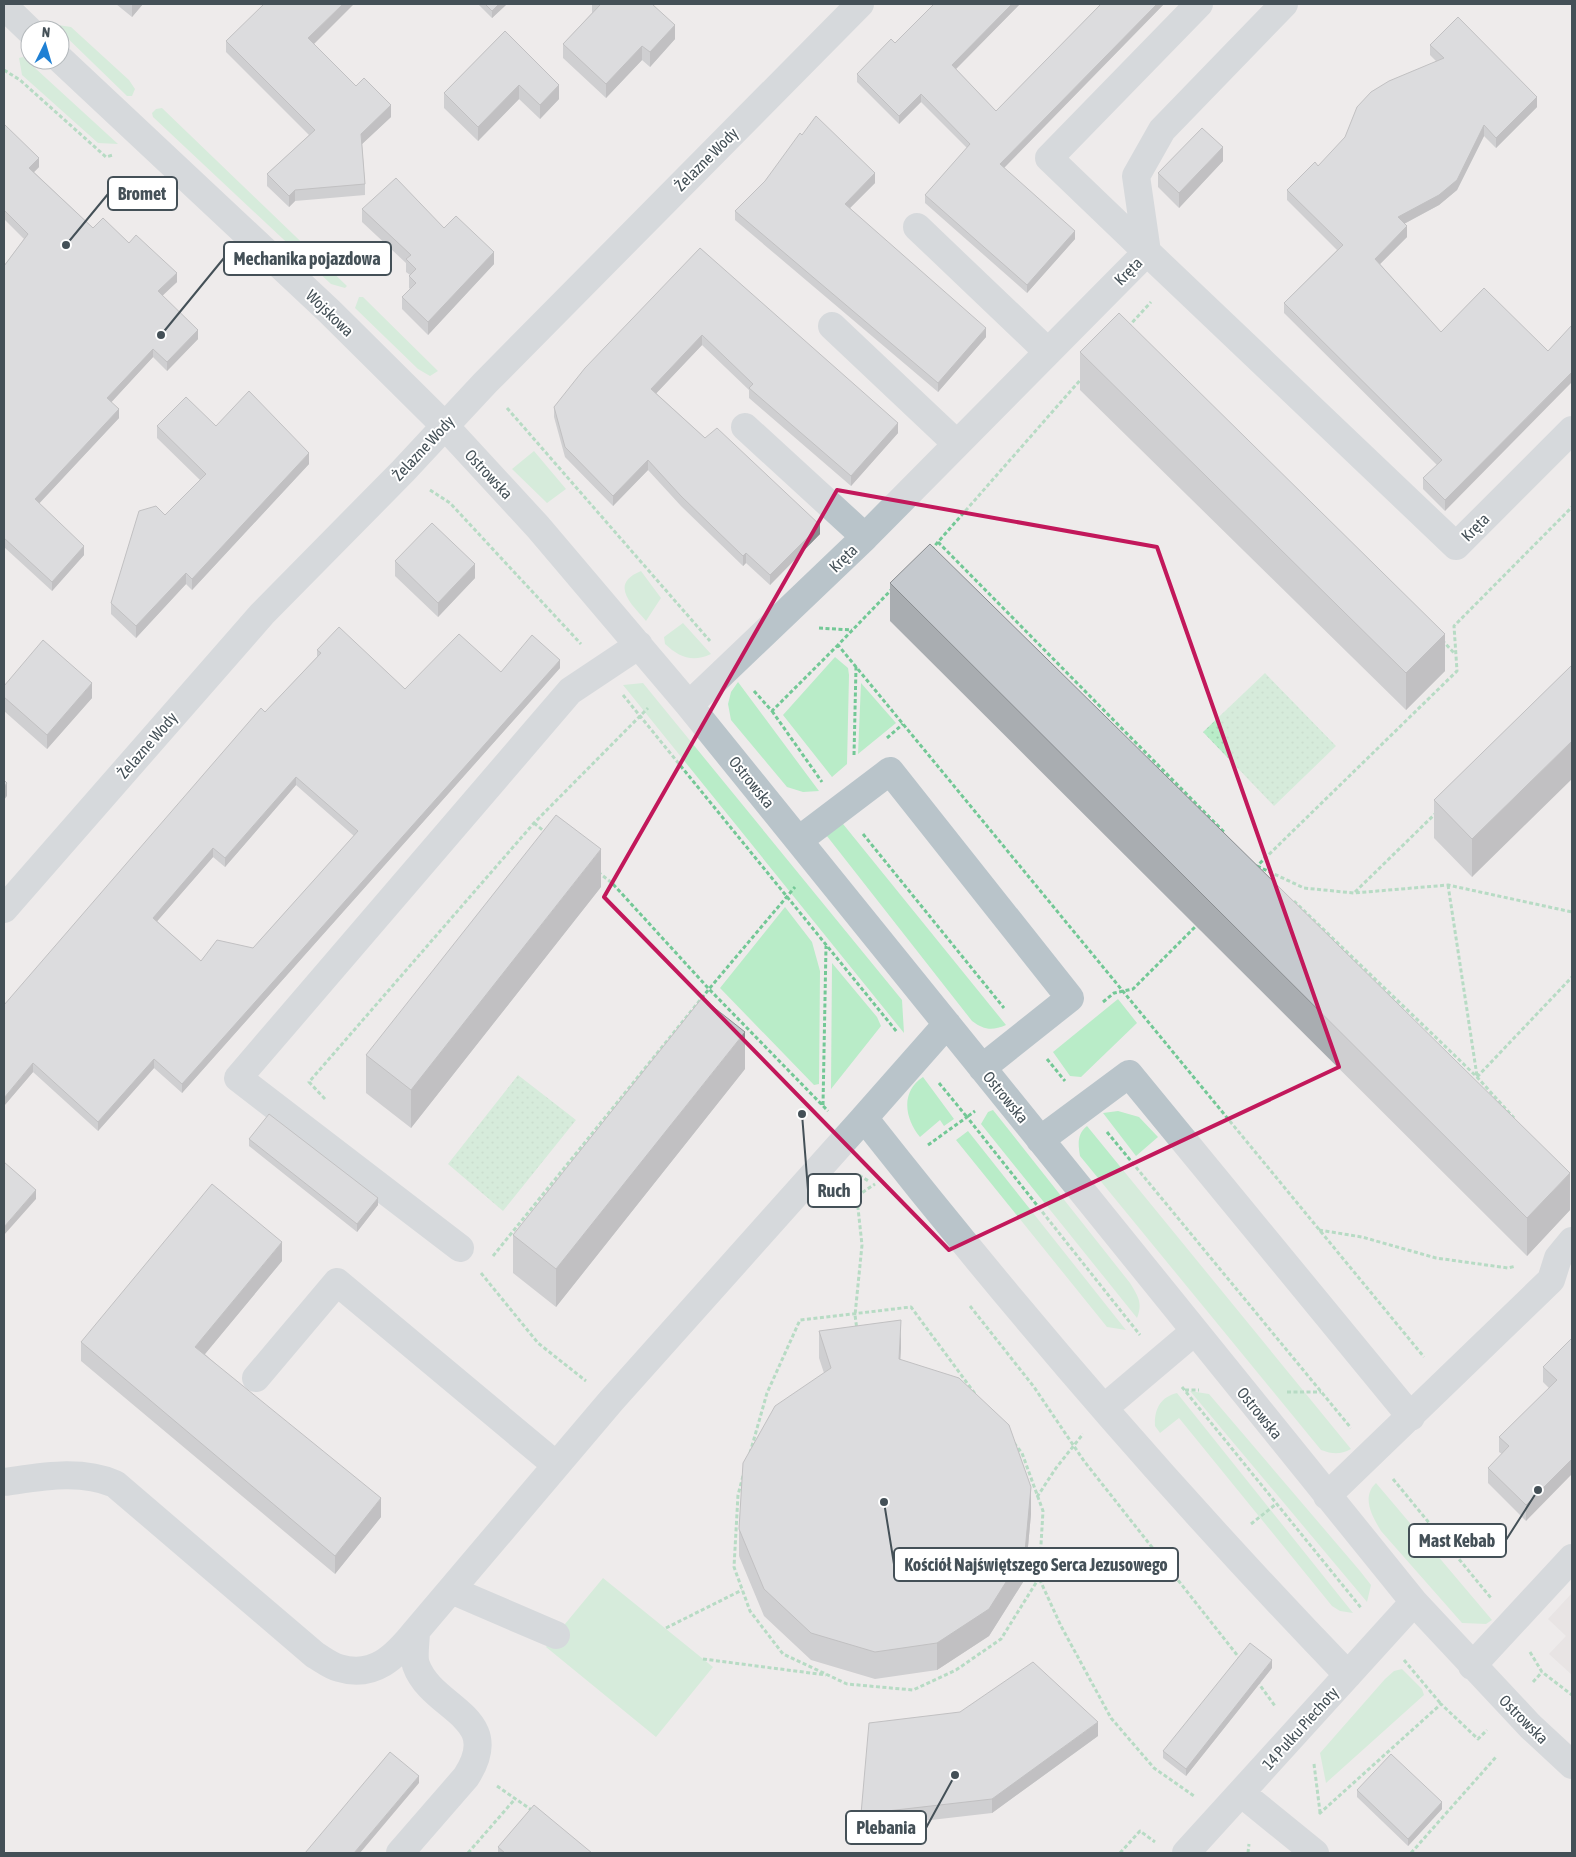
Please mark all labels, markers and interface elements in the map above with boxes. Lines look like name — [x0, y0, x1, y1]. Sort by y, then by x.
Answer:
north arrow — [20, 20, 70, 70]
text: N — [41, 24, 51, 40]
street label: Żelazne Wody — [671, 123, 742, 195]
callout: Bromet — [108, 177, 177, 210]
text: Bromet — [118, 183, 167, 204]
callout: Mechanika pojazdowa — [224, 242, 391, 275]
text: Mechanika pojazdowa — [233, 248, 381, 269]
street label: Kręta — [1110, 253, 1146, 289]
street label: Wojskowa — [302, 286, 357, 341]
street label: Żelazne Wody — [388, 412, 459, 485]
street label: Ostrowska — [461, 445, 517, 503]
street label: Kręta — [1457, 509, 1493, 545]
street label: Kręta — [825, 540, 861, 576]
street label: Żelazne Wody — [113, 708, 182, 782]
street label: Ostrowska — [726, 752, 778, 812]
street label: Ostrowska — [980, 1067, 1032, 1127]
callout: Ruch — [808, 1174, 861, 1207]
text: Ruch — [817, 1180, 851, 1201]
street label: Ostrowska — [1234, 1383, 1286, 1443]
callout: Mast Kebab — [1409, 1524, 1506, 1557]
text: Mast Kebab — [1419, 1530, 1495, 1551]
callout: Kościół Najświętszego Serca Jezusowego — [894, 1548, 1178, 1581]
text: Kościół Najświętszego Serca Jezusowego — [904, 1554, 1168, 1575]
street label: 14 Pułku Piechoty — [1258, 1683, 1343, 1774]
street label: Ostrowska — [1496, 1691, 1552, 1747]
callout: Plebania — [846, 1811, 926, 1844]
text: Plebania — [856, 1817, 916, 1838]

